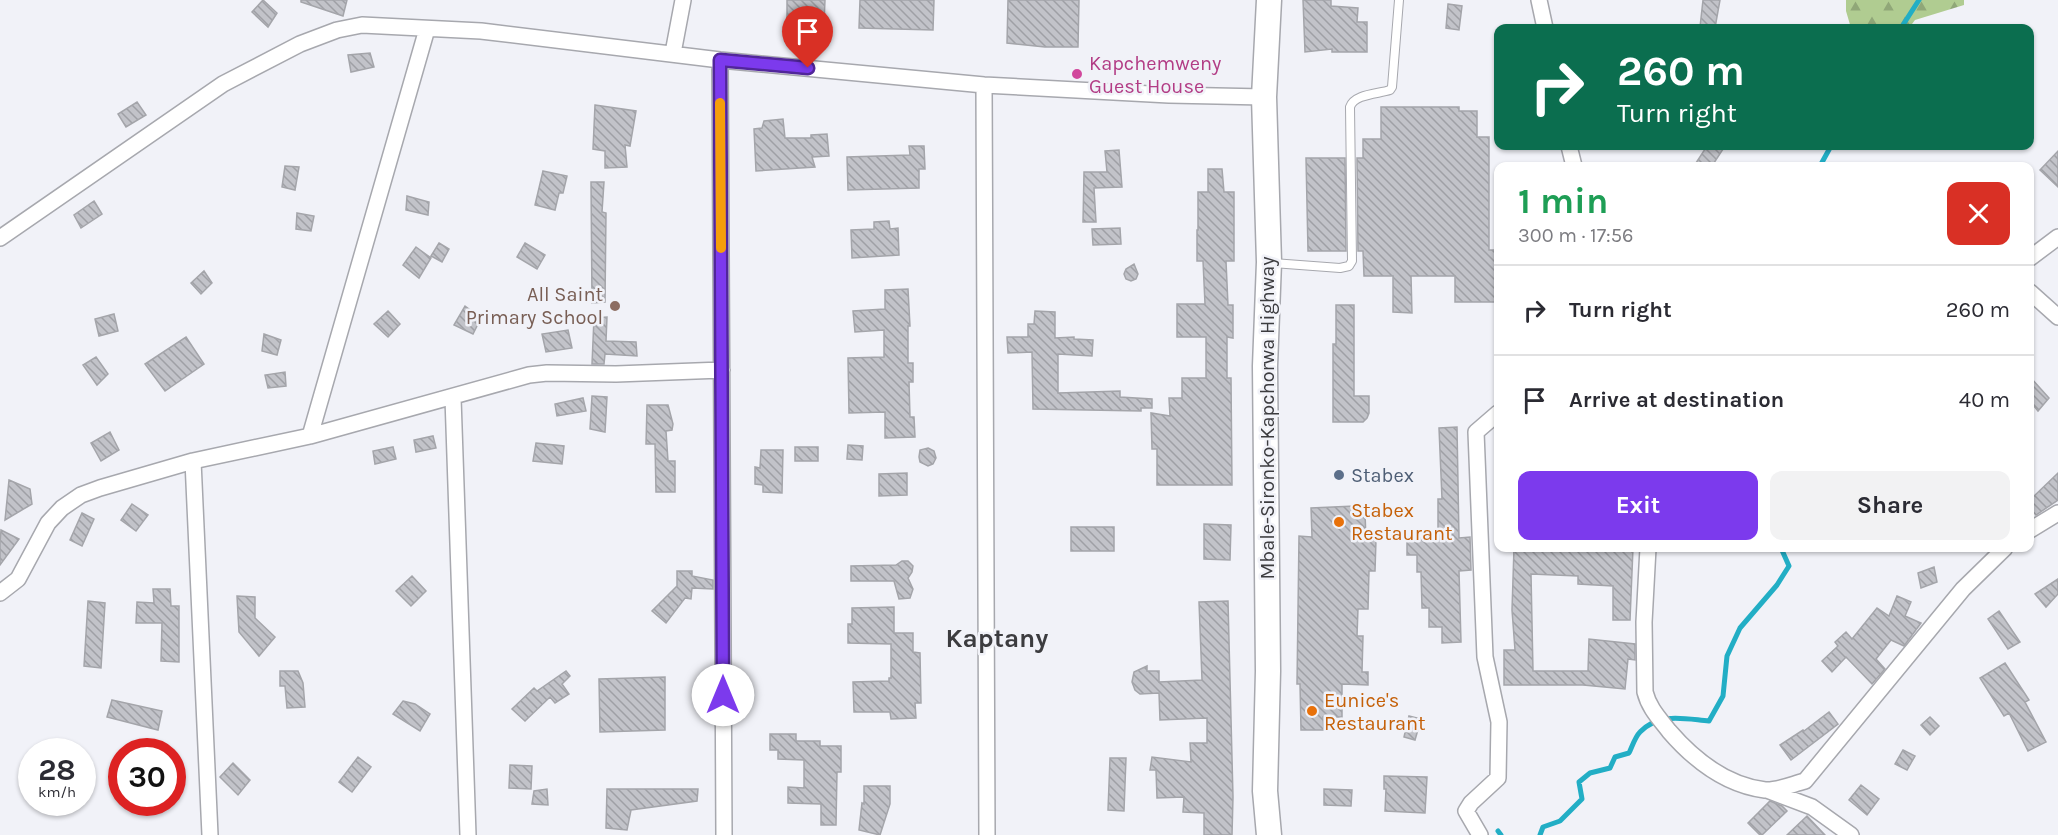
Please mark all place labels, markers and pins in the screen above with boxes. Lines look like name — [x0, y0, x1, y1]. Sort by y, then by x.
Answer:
pin — [782, 6, 833, 68]
place label: Kapchemweny Guest House — [1089, 52, 1221, 98]
marker: Kapchemweny Guest House — [1070, 67, 1084, 81]
place label: All Saint Primary School — [466, 283, 603, 329]
marker: All Saint Primary School — [608, 299, 622, 313]
place label: Stabex — [1351, 464, 1414, 487]
marker: Stabex — [1332, 468, 1346, 482]
place label: Stabex Restaurant — [1351, 499, 1453, 545]
marker: Stabex Restaurant — [1332, 515, 1346, 529]
place label: Eunice's Restaurant — [1324, 689, 1426, 735]
marker: Eunice's Restaurant — [1305, 704, 1319, 718]

